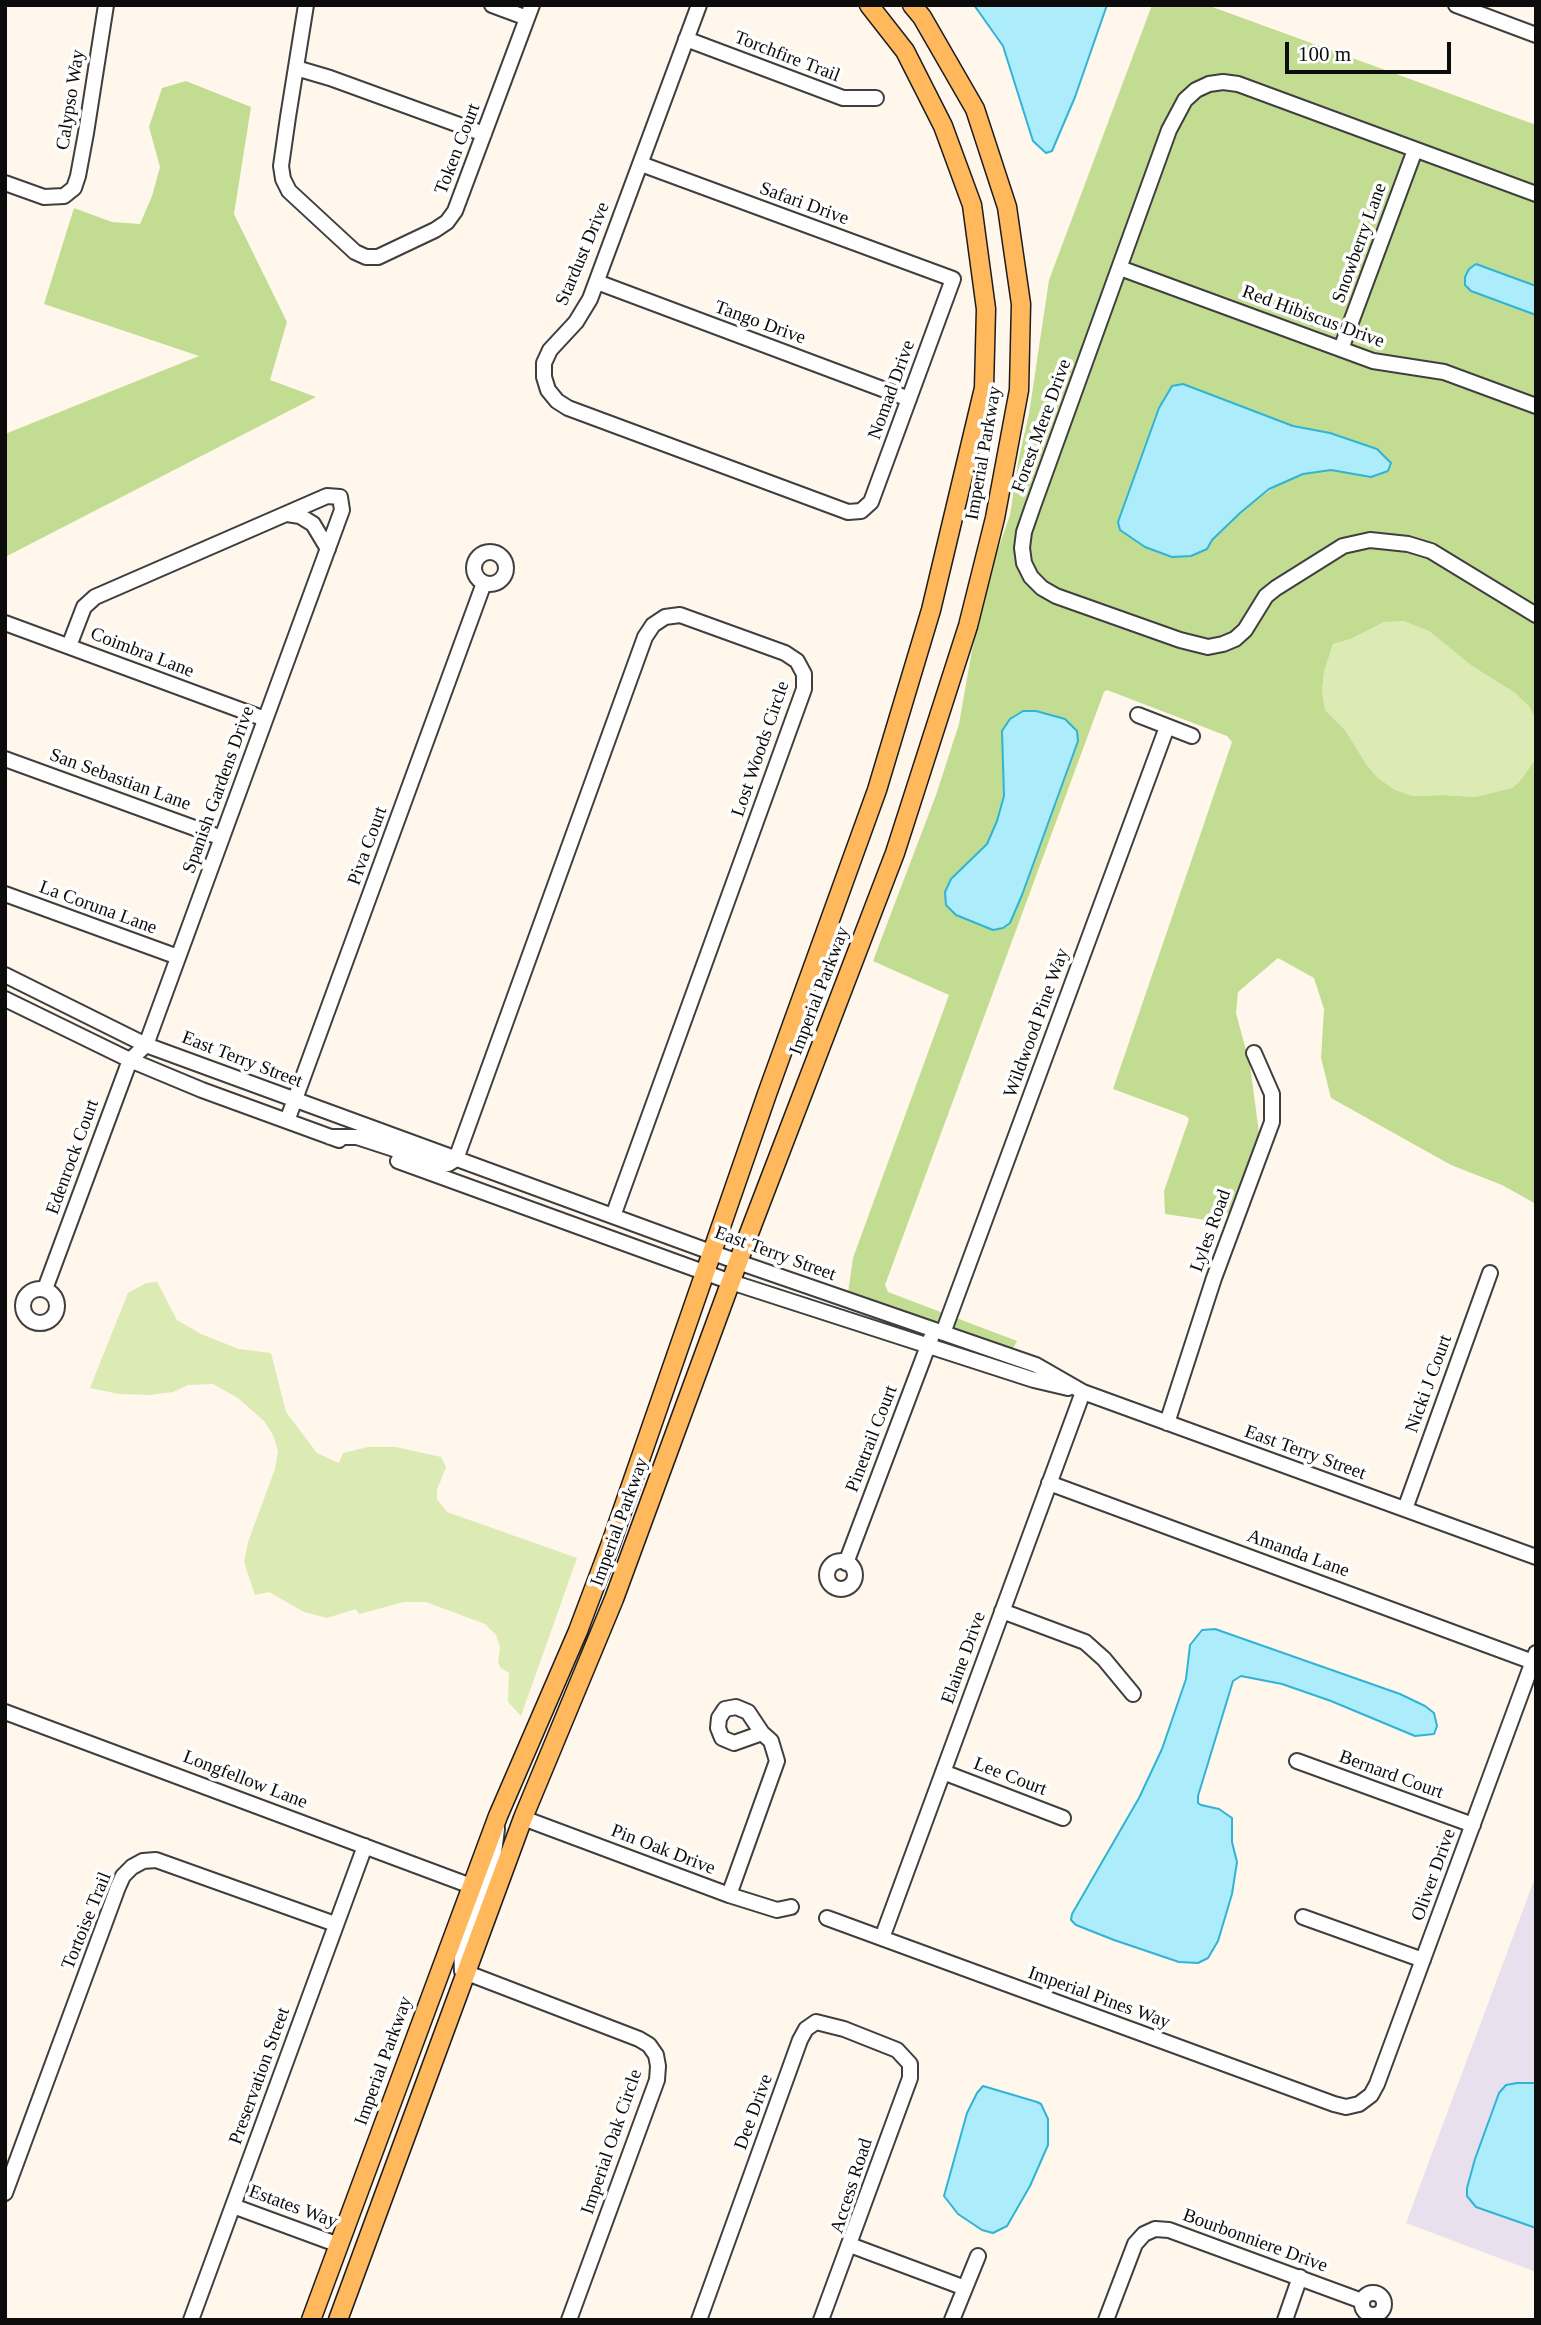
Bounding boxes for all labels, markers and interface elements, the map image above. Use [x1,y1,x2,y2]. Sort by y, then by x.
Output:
street label: Torchfire Trail [731,26,843,88]
scale bar [1289,28,1455,72]
text: 100 m [1298,42,1351,66]
street label: Calypso Way [52,48,90,152]
street label: Token Court [430,100,486,198]
street label: Safari Drive [756,177,852,231]
street label: Snowberry Lane [1328,180,1392,306]
street label: Stardust Drive [551,199,615,309]
street label: Red Hibiscus Drive [1239,281,1387,353]
street label: Tango Drive [711,296,809,350]
street label: Nomad Drive [864,337,920,443]
street label: Forest Mere Drive [1007,356,1077,496]
street label: Imperial Parkway [961,384,1007,522]
street label: Coimbra Lane [87,623,197,683]
street label: Lost Woods Circle [727,678,795,820]
street label: Spanish Gardens Drive [178,703,260,877]
street label: San Sebastian Lane [46,744,194,816]
street label: Piva Court [343,804,393,888]
street label: La Coruna Lane [36,876,160,940]
street label: Imperial Parkway [785,924,855,1058]
street label: Wildwood Pine Way [999,945,1075,1101]
street label: East Terry Street [178,1027,306,1093]
street label: Edenrock Court [42,1096,104,1218]
street label: Lyles Road [1186,1187,1236,1275]
street label: East Terry Street [711,1222,839,1286]
street label: Nicki J Court [1401,1332,1457,1436]
street label: Pinetrail Court [841,1382,903,1496]
street label: East Terry Street [1241,1421,1369,1485]
street label: Imperial Parkway [586,1454,654,1590]
street label: Amanda Lane [1244,1525,1352,1583]
street label: Elaine Drive [937,1609,991,1707]
street label: Longfellow Lane [180,1746,310,1814]
street label: Bernard Court [1336,1746,1446,1804]
street label: Lee Court [970,1753,1050,1801]
street label: Pin Oak Drive [608,1820,718,1880]
street label: Oliver Drive [1407,1826,1461,1924]
street label: Tortoise Trail [57,1869,117,1973]
street label: Imperial Pines Way [1025,1962,1173,2034]
street label: Imperial Parkway [350,1993,418,2129]
street label: Preservation Street [225,2004,295,2148]
street label: Imperial Oak Circle [576,2066,648,2218]
street label: Dee Drive [730,2071,778,2153]
street label: Access Road [826,2136,878,2236]
street label: Estates Way [245,2180,341,2234]
street label: Bourbonniere Drive [1179,2204,1331,2278]

